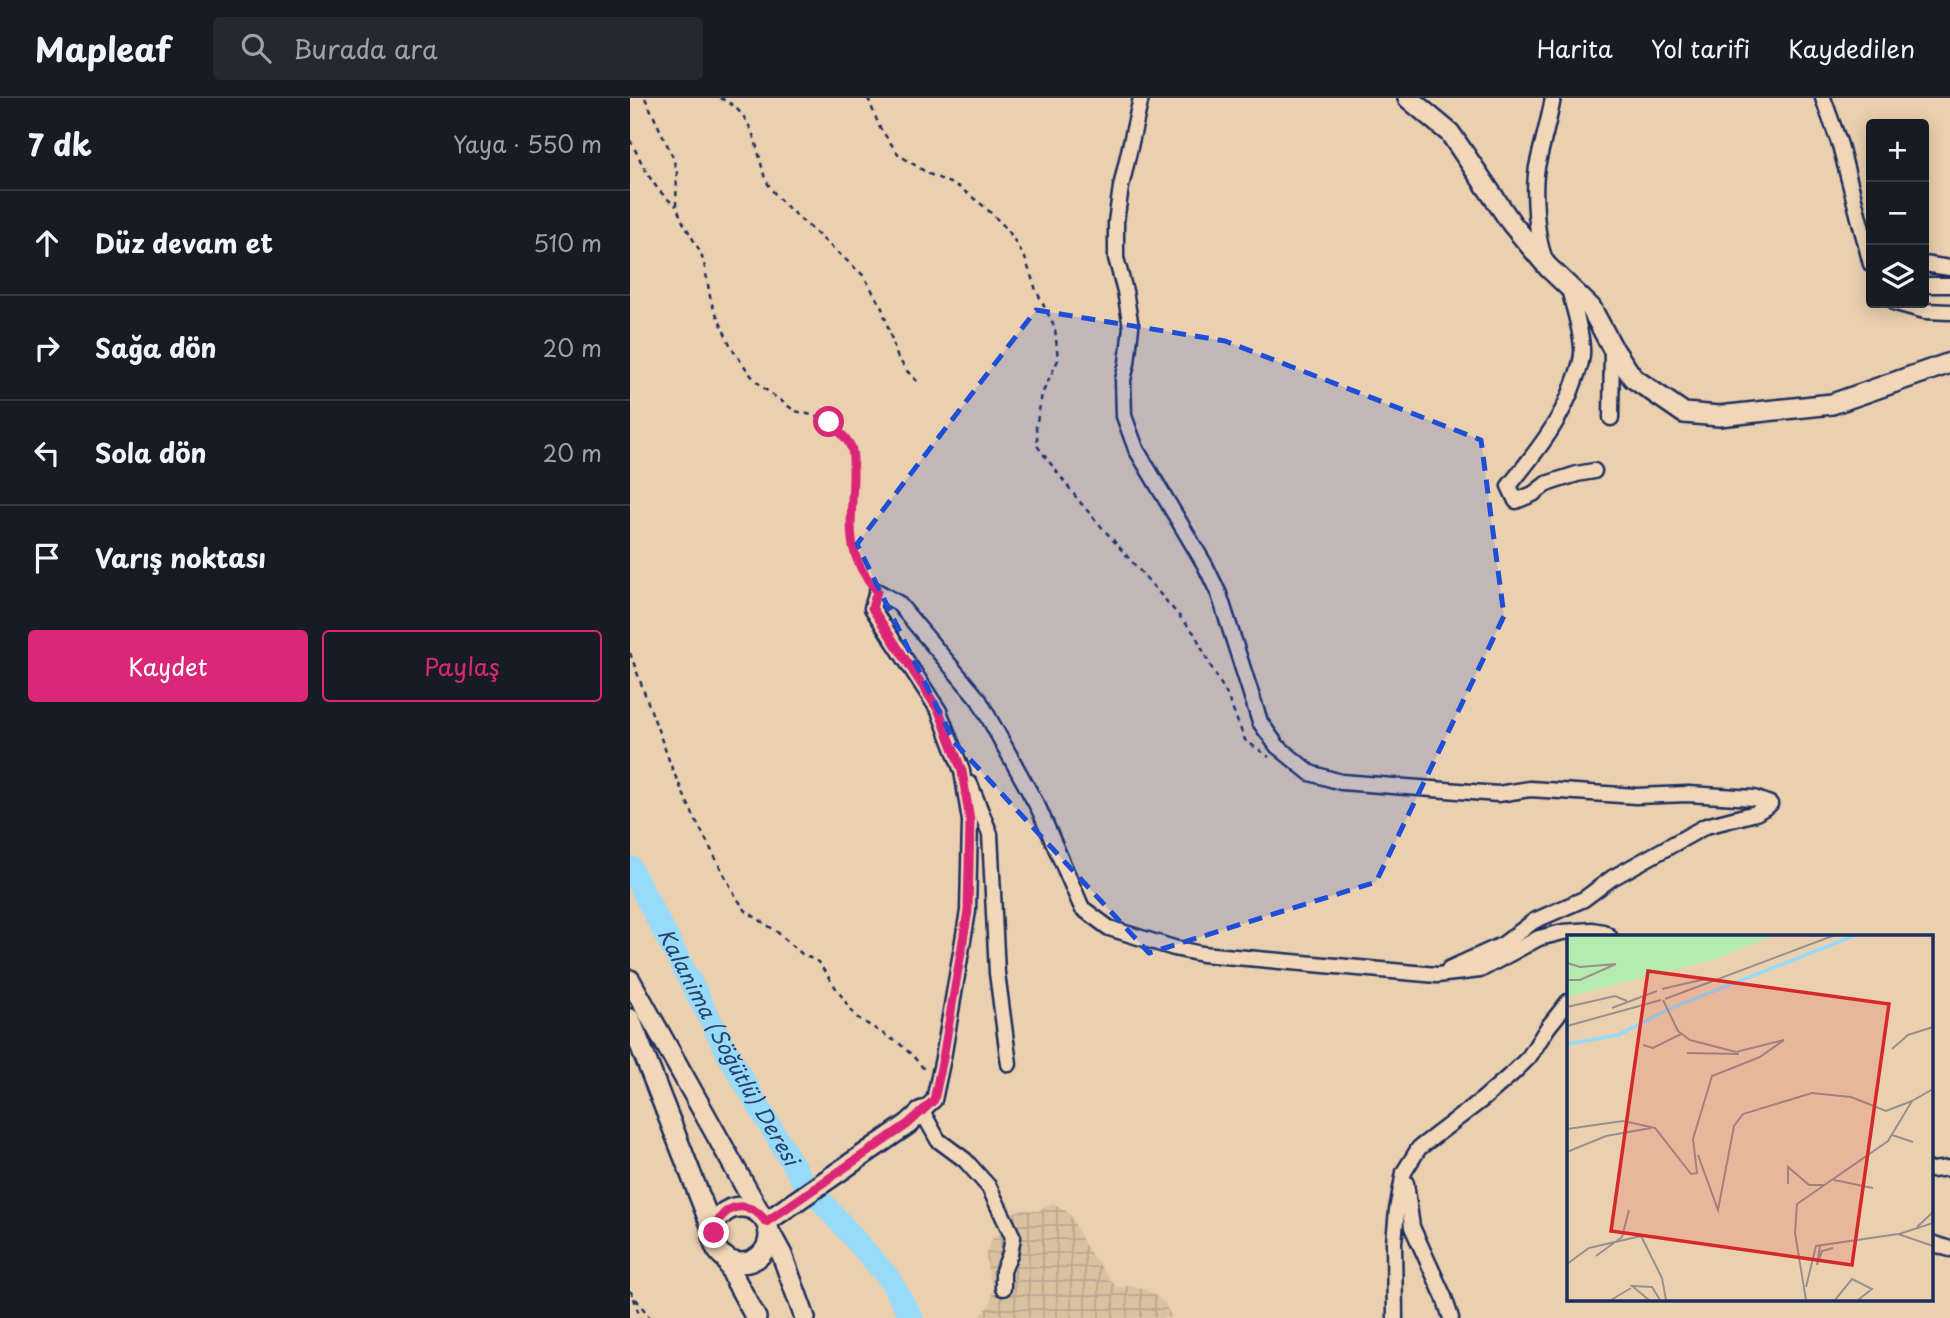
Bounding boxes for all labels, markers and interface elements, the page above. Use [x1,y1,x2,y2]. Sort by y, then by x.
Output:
search box [213,17,703,80]
text: Mapleaf [35,23,171,73]
icon: search [237,29,275,67]
text: Burada ara [293,29,438,68]
text: Harita [1537,30,1613,66]
text: Yol tarifi [1651,30,1750,66]
text: Kaydedilen [1788,30,1915,66]
map controls [1866,119,1929,308]
button: + [1866,119,1929,182]
text: 7 dk [28,121,92,166]
text: Yaya · 550 m [453,126,602,161]
button: − [1866,182,1929,245]
text: Düz devam et [95,223,273,262]
icon: ahead [28,224,66,262]
text: 510 m [533,225,602,260]
button: layers [1866,245,1929,308]
text: Sağa dön [95,328,217,367]
icon: right [28,329,66,367]
text: 20 m [543,330,602,365]
route start [813,406,844,437]
text: Sola dön [95,433,206,472]
icon: left [28,434,66,472]
text: 20 m [543,435,602,470]
text: Varış noktası [95,538,266,577]
icon: arrive [28,539,66,577]
button: Kaydet [28,630,308,702]
button: Paylaş [322,630,602,702]
water label: Kalanima (Söğütlü) Deresi [651,922,810,1174]
inset map [1567,935,1932,1300]
route end [698,1217,729,1248]

